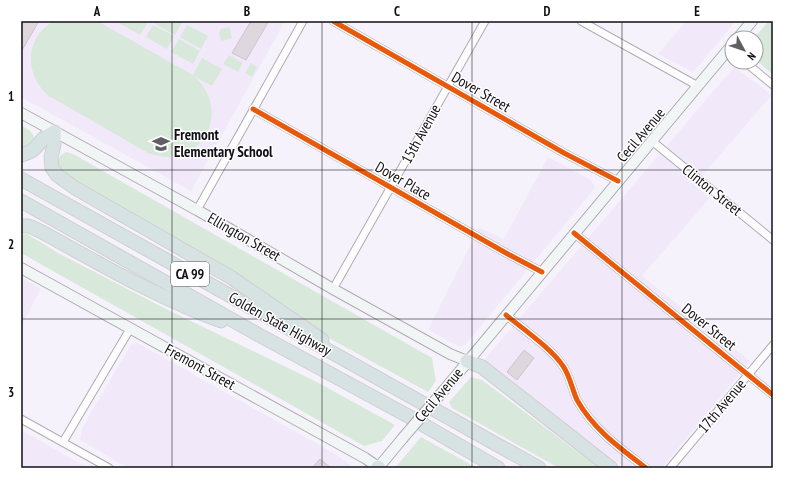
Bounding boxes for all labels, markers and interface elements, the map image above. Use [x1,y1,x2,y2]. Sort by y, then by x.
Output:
text: A [93,3,101,20]
text: B [244,3,250,20]
text: C [394,3,400,20]
text: D [544,3,551,20]
text: E [694,3,700,20]
north arrow [724,30,764,70]
text: N [744,50,759,63]
street label: Dover Street [449,67,514,116]
text: 1 [8,88,14,105]
street label: 15th Avenue [397,101,445,167]
street label: Cecil Avenue [612,104,669,166]
place label: Fremont Elementary School [174,125,273,161]
school or university icon: Fremont Elementary School [151,134,171,154]
street label: Dover Place [372,157,434,204]
street label: Clinton Street [679,160,746,219]
street label: Ellington Street [204,208,284,265]
text: 2 [8,236,14,253]
road number: CA 99 [171,262,209,286]
street label: Golden State Highway [226,287,335,360]
street label: Dover Street [678,299,740,354]
street label: Fremont Street [162,339,239,394]
street label: Cecil Avenue [410,364,467,426]
street label: 17th Avenue [694,375,750,437]
text: 3 [8,384,14,401]

